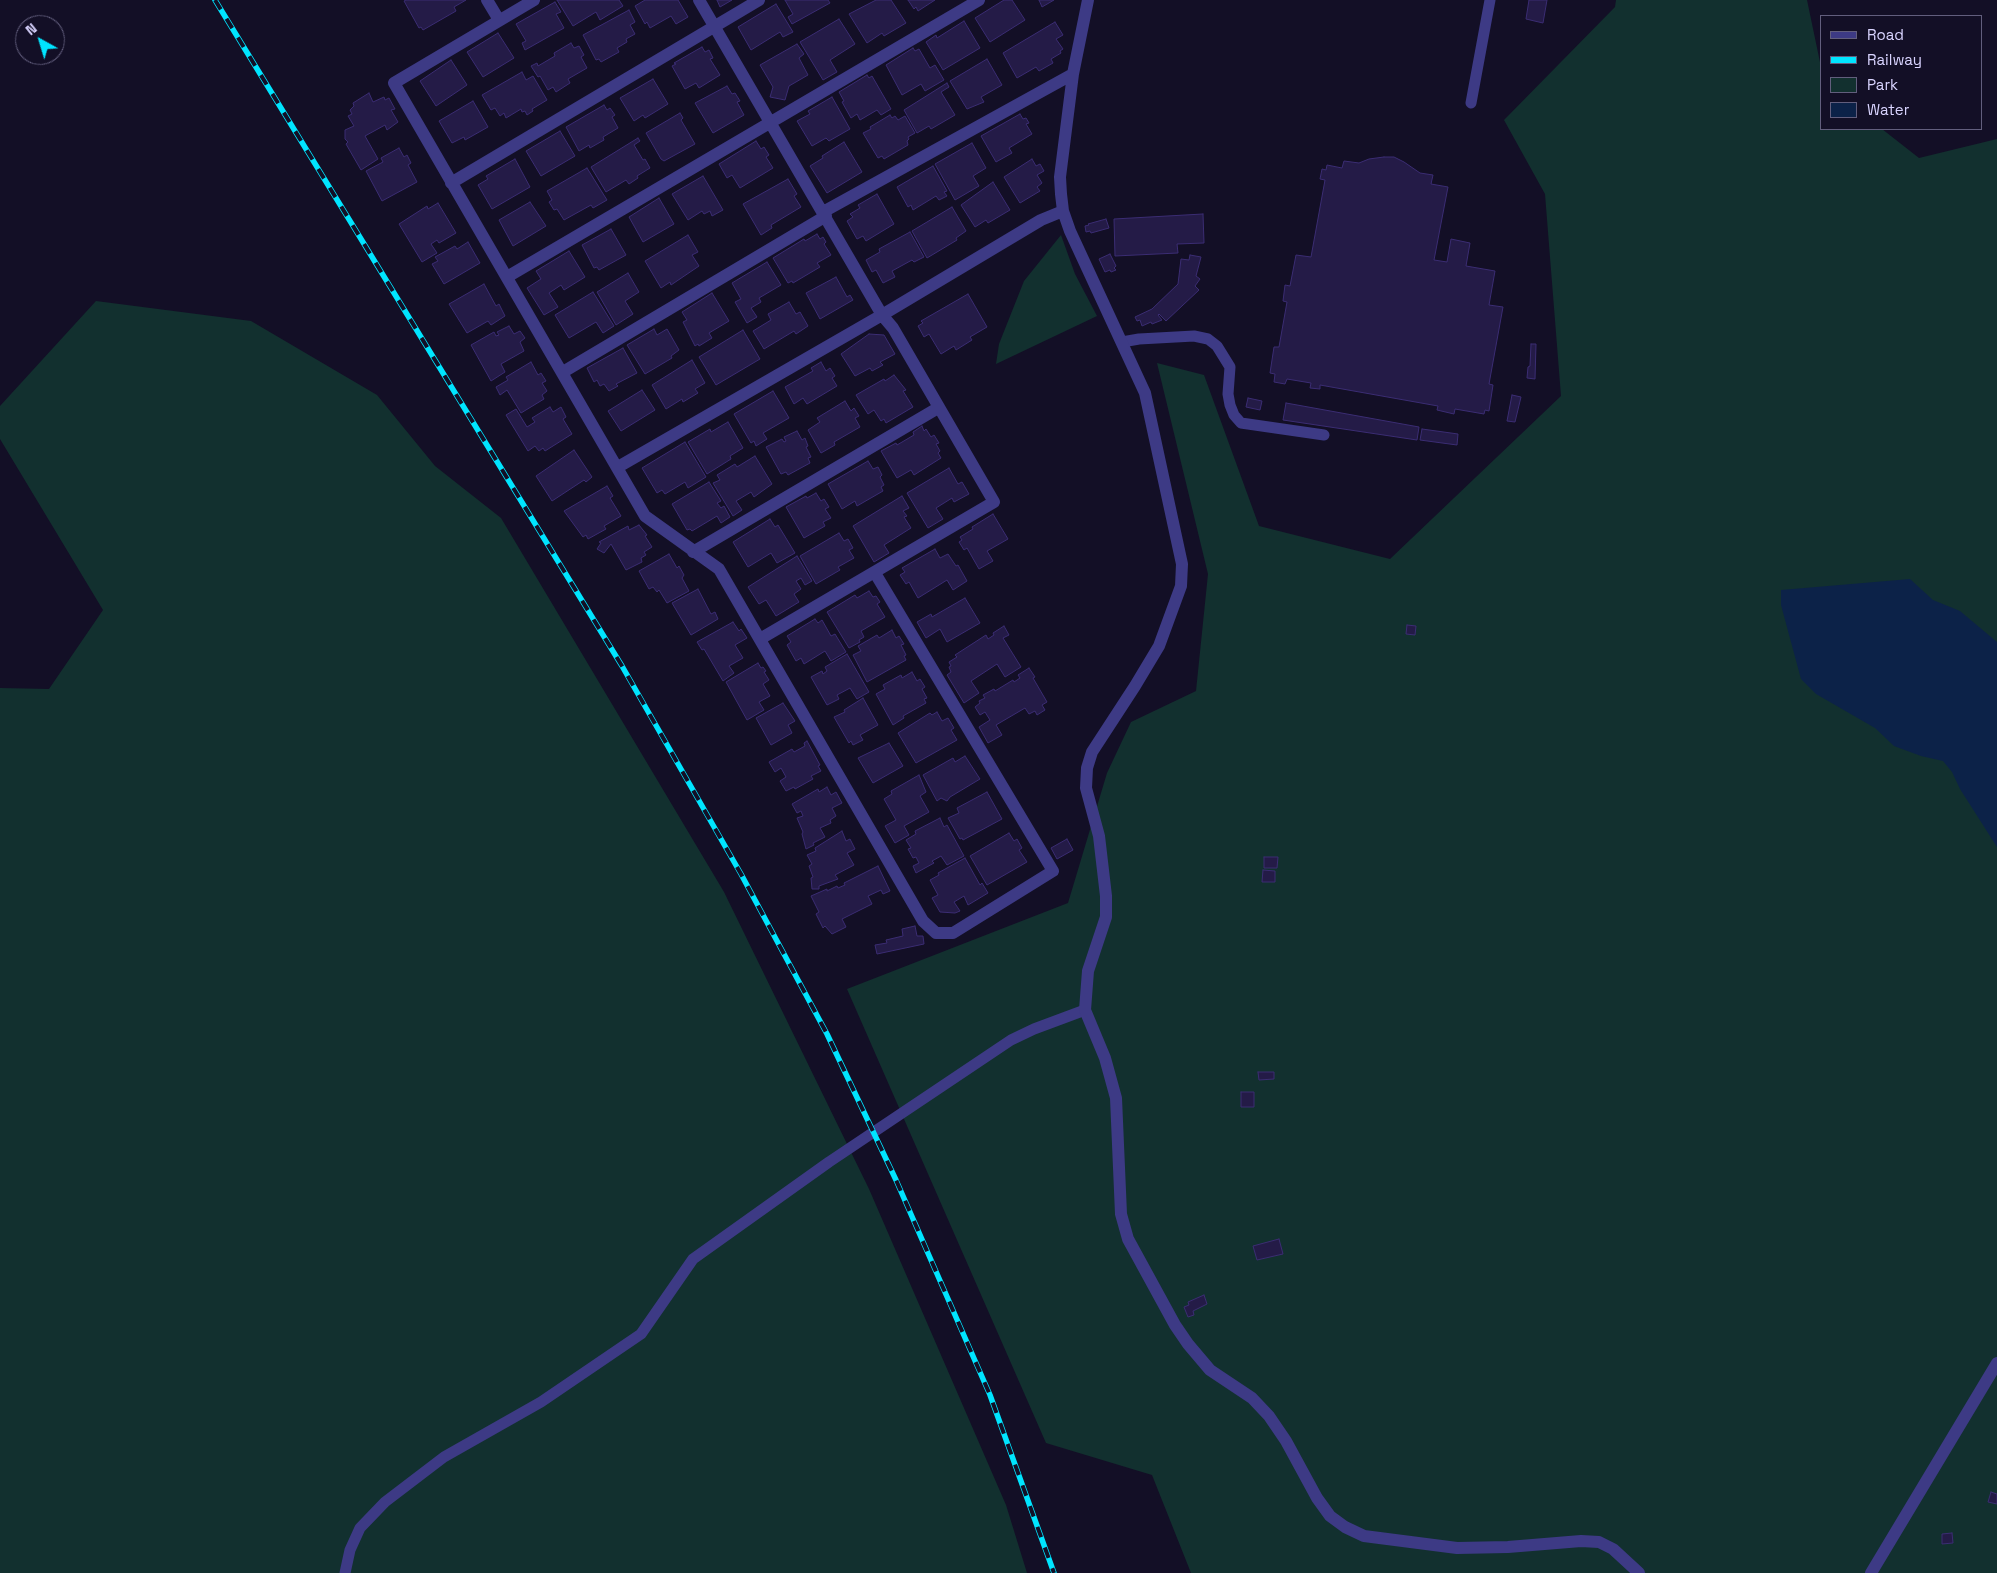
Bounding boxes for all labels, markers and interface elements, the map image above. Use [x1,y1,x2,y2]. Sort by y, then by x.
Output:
north arrow [15,15,65,65]
legend [1820,15,1982,130]
text: N [22,19,40,39]
text: Road [1867,25,1904,44]
text: Railway [1867,50,1922,69]
text: Park [1867,75,1898,94]
text: Water [1867,100,1909,119]

